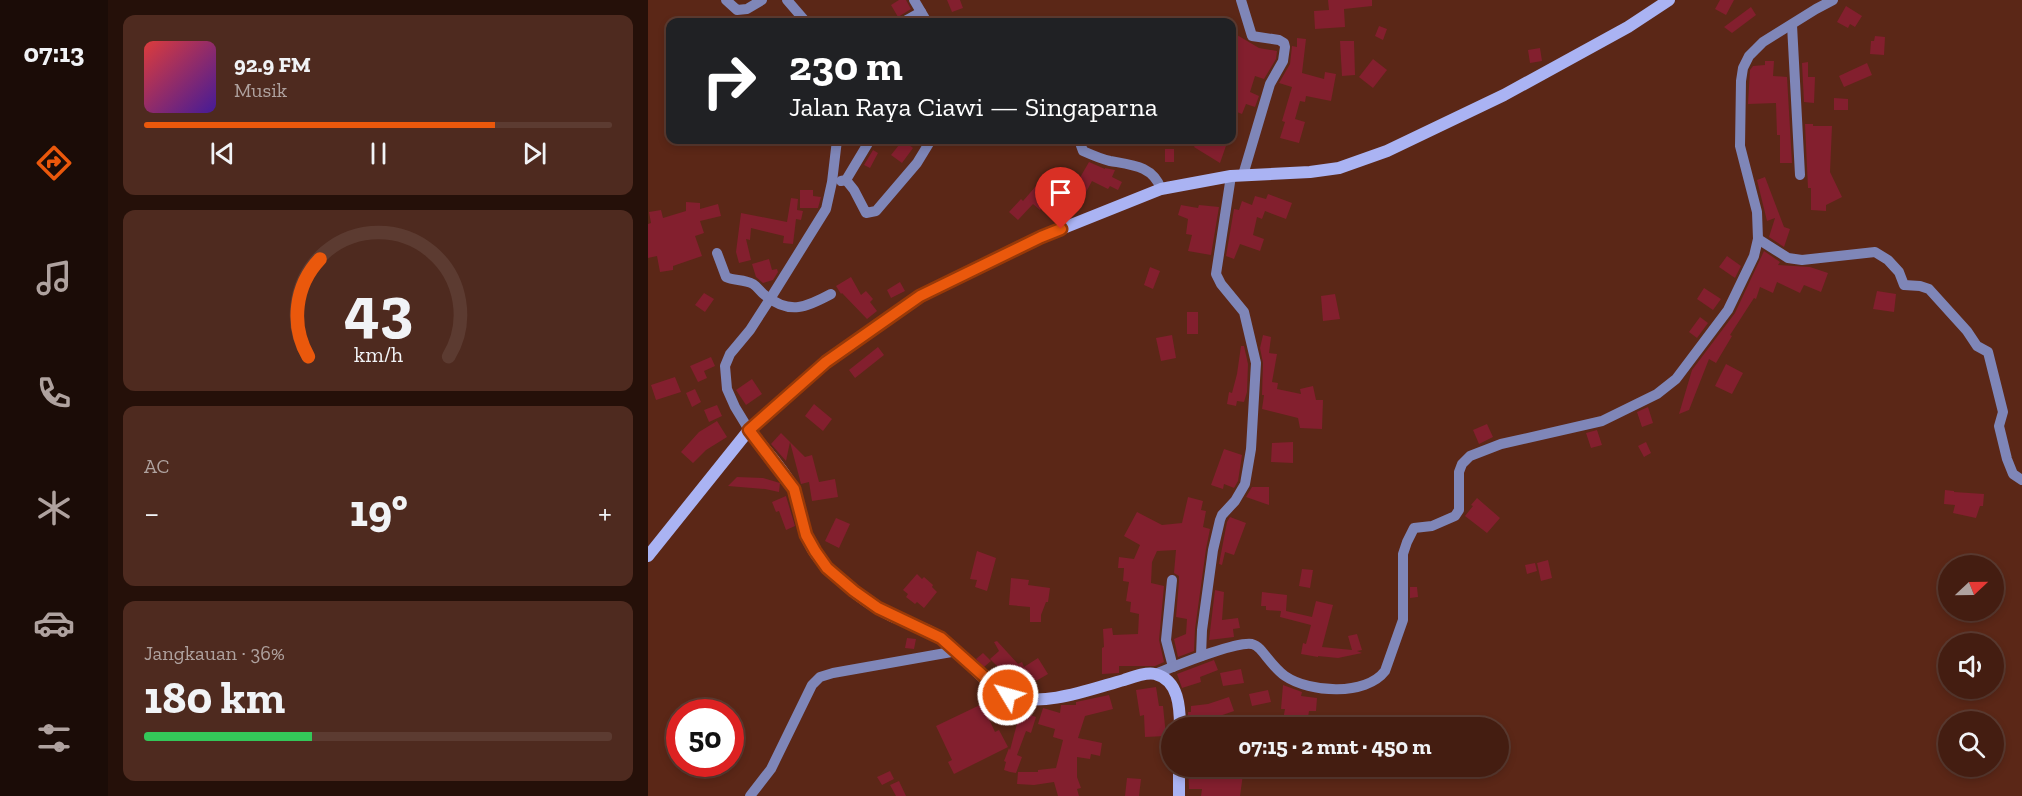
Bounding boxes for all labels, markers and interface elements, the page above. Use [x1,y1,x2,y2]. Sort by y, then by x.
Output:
text: 07:13 [24,37,84,69]
text: 230 m [789,40,903,91]
icon: right [690,42,768,120]
text: 92.9 FM [234,51,311,78]
text: Musik [234,78,287,102]
text: Jalan Raya Ciawi — Singaparna [789,91,1158,123]
icon: previous [206,137,239,170]
icon: pause [362,137,395,170]
icon: next [518,137,551,170]
icon: directions [33,142,75,184]
pin [1035,167,1086,229]
icon: arrive [1044,176,1077,209]
icon: music [33,257,75,299]
text: 43 [344,273,412,348]
text: km/h [354,343,402,368]
icon: phone [33,372,75,414]
text: AC [144,454,169,478]
text: 19° [350,484,408,538]
icon: climate [33,487,75,529]
text: − [144,493,159,532]
text: + [598,493,612,532]
north arrow [1938,555,2004,621]
map controls [1938,555,2004,777]
icon: car [33,602,75,644]
button: sound [1938,633,2004,699]
text: Jangkauan · 36% [144,641,285,665]
position arrow [976,663,1040,727]
text: 180 km [144,671,285,725]
speed limit sign: 50 [666,699,744,777]
button: search [1938,711,2004,777]
icon: filters [33,717,75,759]
text: 07:15 · 2 mnt · 450 m [1238,733,1432,760]

